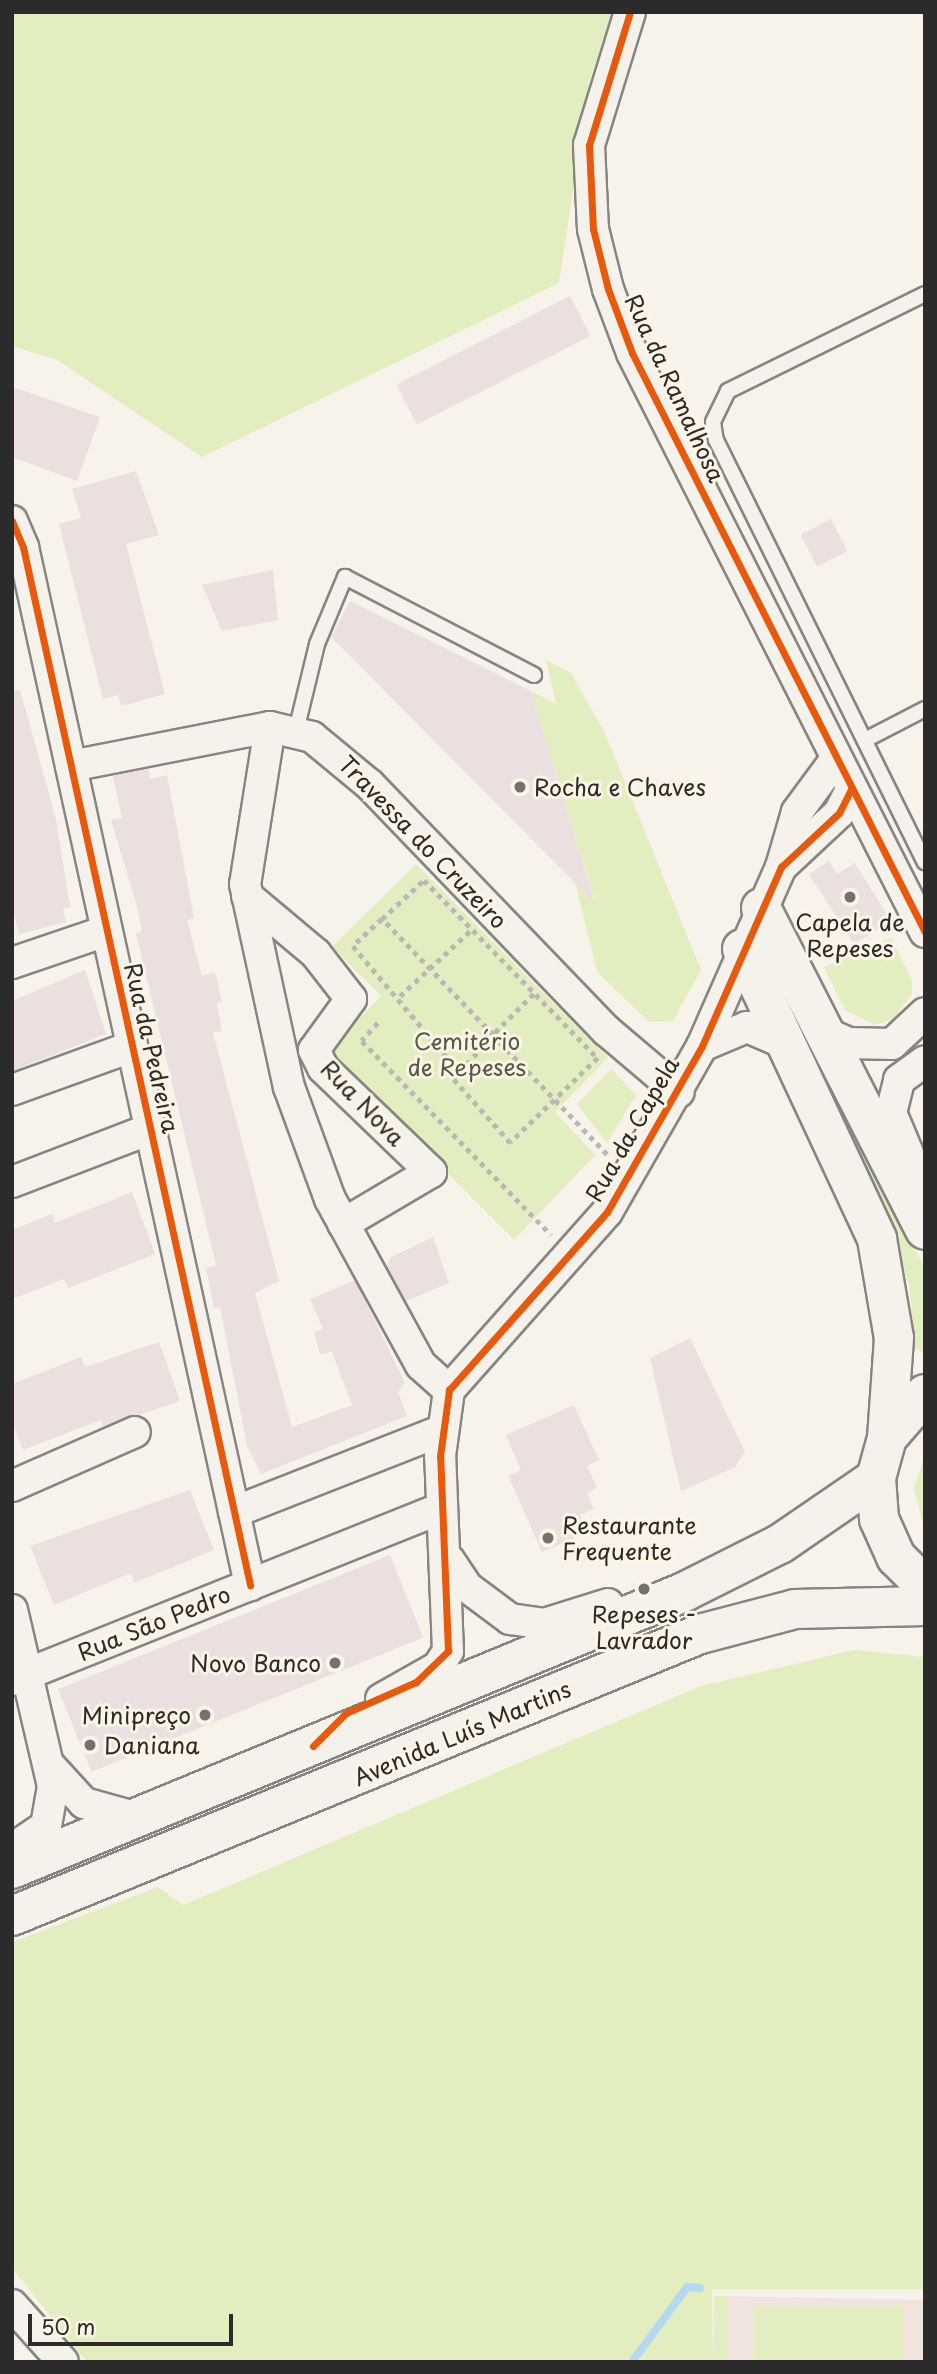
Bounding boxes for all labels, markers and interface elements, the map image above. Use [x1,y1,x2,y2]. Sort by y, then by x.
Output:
street label: Rua da Ramalhosa [619,288,731,488]
street label: Travessa do Cruzeiro [333,750,513,934]
place label: Rocha e Chaves [534,773,707,801]
marker: Rocha e Chaves [512,779,528,795]
marker: Capela de Repeses [842,889,858,905]
place label: Capela de Repeses [795,908,905,962]
street label: Rua da Pedreira [119,958,185,1138]
park label: Cemitério de Repeses [407,1027,527,1081]
street label: Rua da Capela [579,1052,685,1206]
street label: Rua Nova [315,1054,411,1152]
place label: Restaurante Frequente [562,1511,697,1565]
marker: Restaurante Frequente [540,1530,556,1546]
street label: Rua São Pedro [74,1580,234,1666]
marker: Repeses - Lavrador [636,1581,652,1597]
place label: Repeses - Lavrador [591,1600,697,1654]
place label: Novo Banco [190,1649,321,1677]
marker: Novo Banco [327,1655,343,1671]
street label: Avenida Luís Martins [350,1675,574,1791]
place label: Minipreço [82,1701,191,1729]
marker: Minipreço [197,1707,213,1723]
place label: Daniana [104,1731,199,1759]
marker: Daniana [82,1737,98,1753]
scale bar [32,2300,236,2344]
text: 50 m [41,2310,95,2342]

